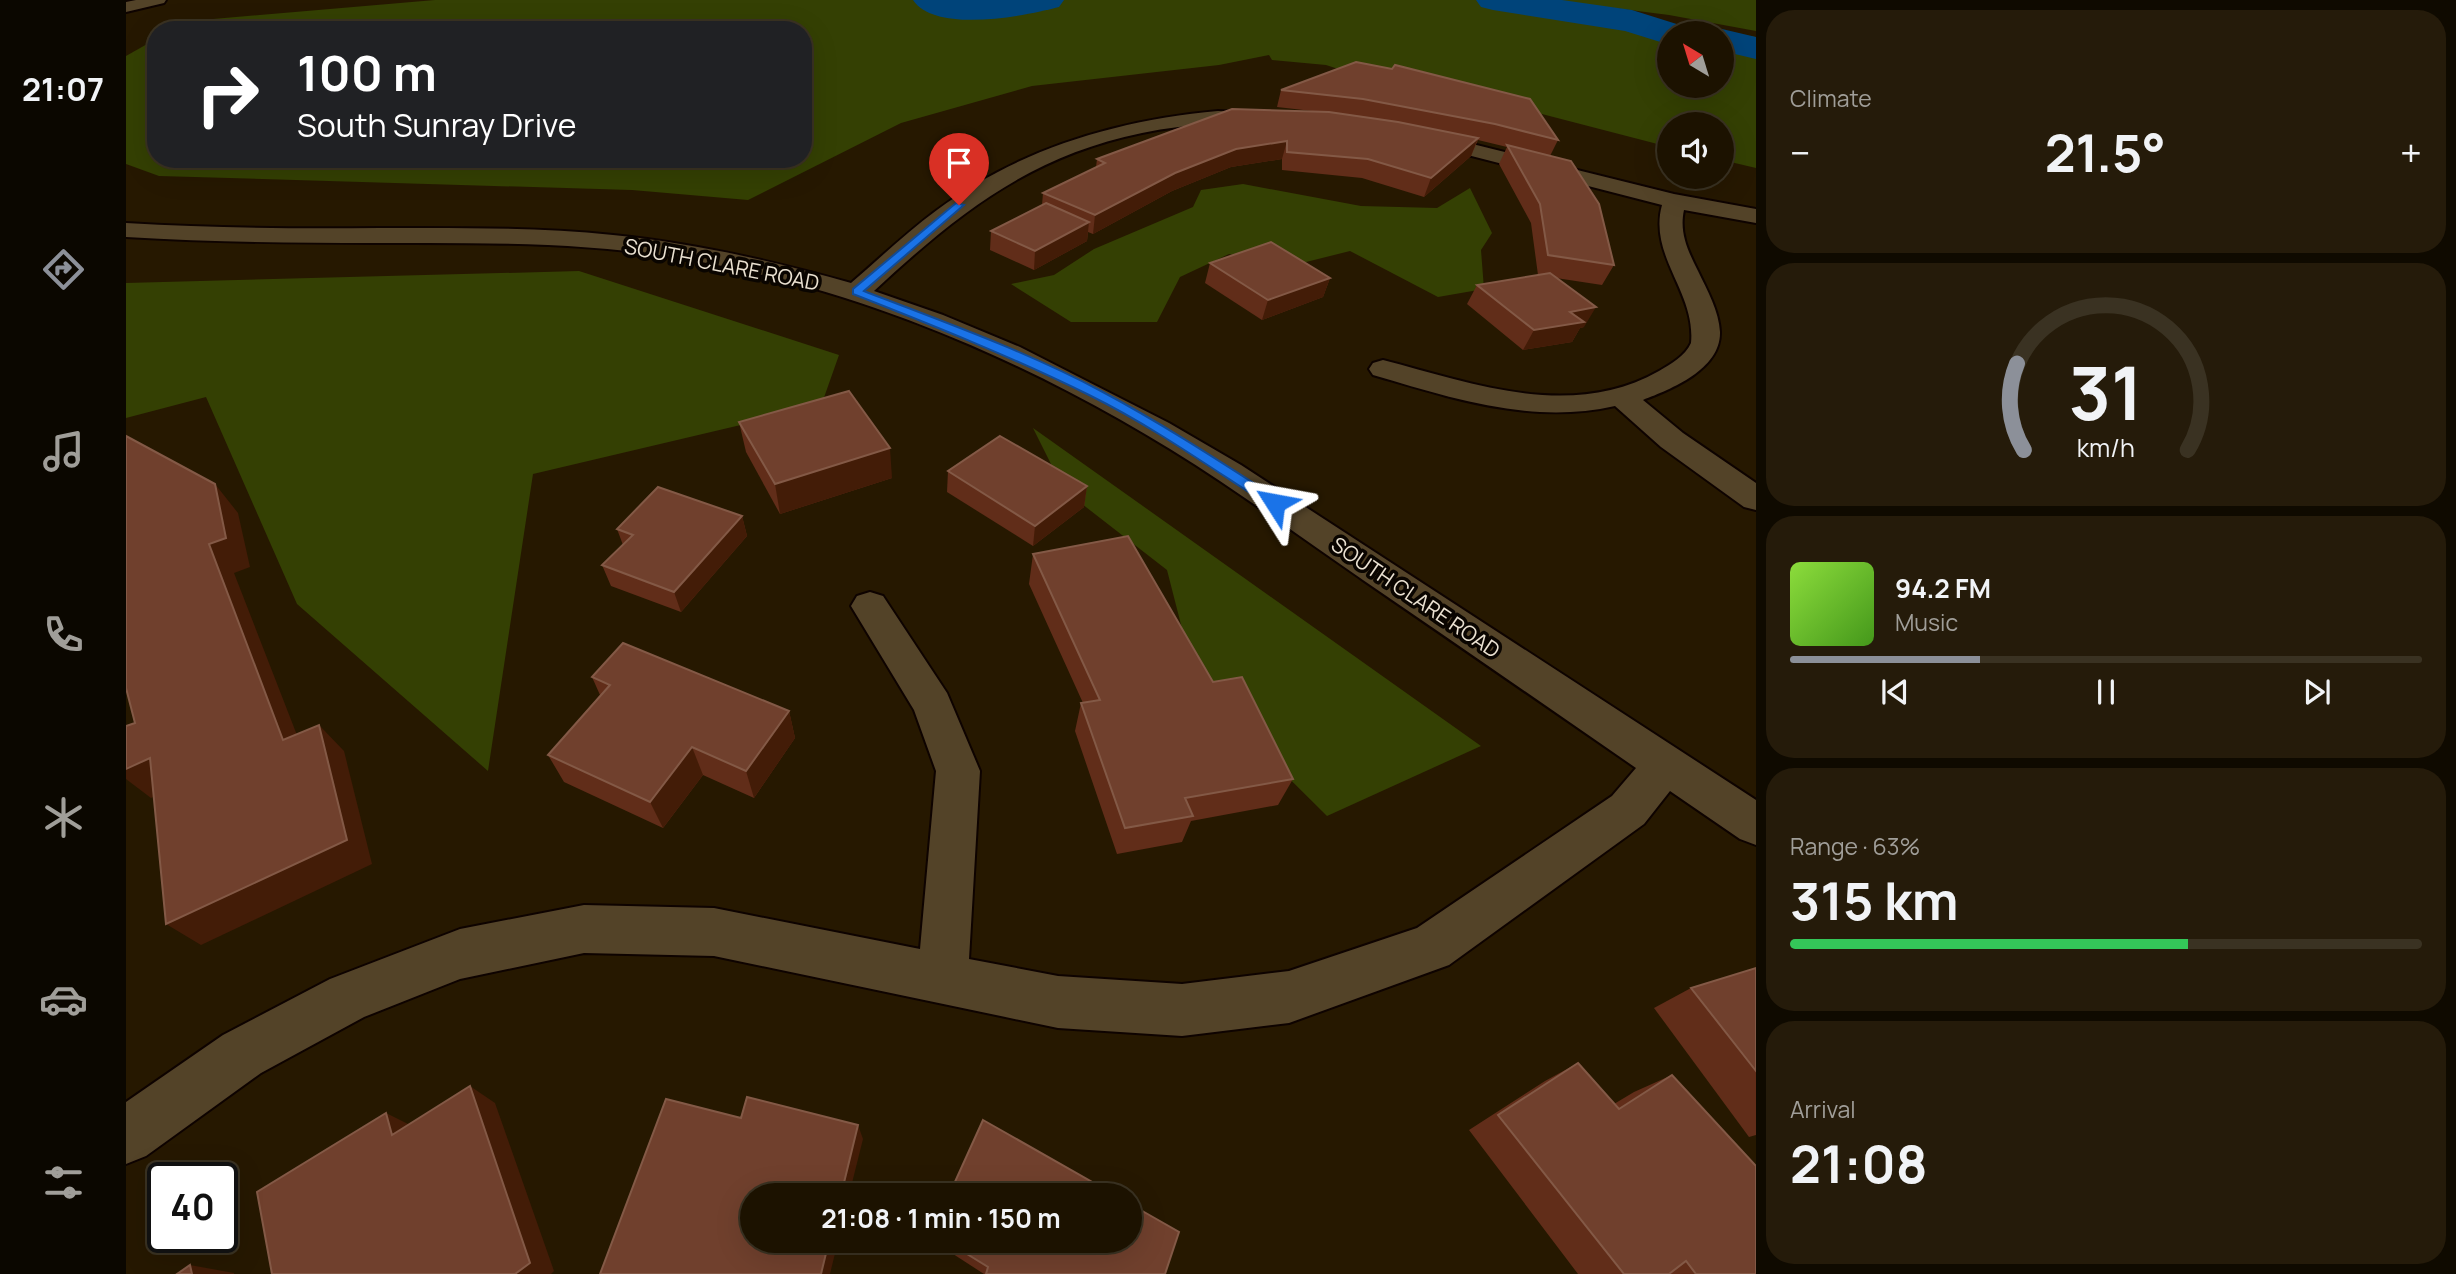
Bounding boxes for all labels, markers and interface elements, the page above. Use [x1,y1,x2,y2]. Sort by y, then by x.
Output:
north arrow [1657,21,1734,98]
map controls [1657,21,1734,189]
text: 100 m [297,39,437,106]
icon: right [182,49,273,140]
text: 21:07 [22,67,104,111]
text: Climate [1790,82,1872,114]
text: South Sunray Drive [297,103,576,147]
button: sound [1657,112,1734,189]
text: 21.5° [2045,117,2166,188]
text: − [1790,126,1811,178]
text: + [2400,126,2422,178]
pin [929,133,989,205]
icon: arrive [940,144,978,182]
street label: SOUTH CLARE ROAD [622,231,822,297]
icon: directions [39,245,88,294]
text: 31 [2069,343,2143,443]
icon: music [39,427,88,476]
text: km/h [2077,430,2135,465]
position arrow [1238,466,1312,540]
street label: SOUTH CLARE ROAD [1326,530,1506,664]
text: 94.2 FM [1895,570,1991,606]
text: Music [1895,606,1958,638]
icon: phone [39,610,88,659]
icon: previous [1876,673,1914,711]
icon: pause [2087,673,2125,711]
icon: next [2298,673,2336,711]
icon: climate [39,793,88,842]
text: Range · 63% [1790,830,1920,862]
text: 315 km [1790,865,1959,936]
icon: car [39,975,88,1024]
text: Arrival [1790,1093,1856,1125]
text: 21:08 [1790,1128,1928,1199]
icon: filters [39,1158,88,1207]
speed limit sign: 40 [147,1162,238,1253]
text: 21:08 · 1 min · 150 m [821,1200,1061,1236]

